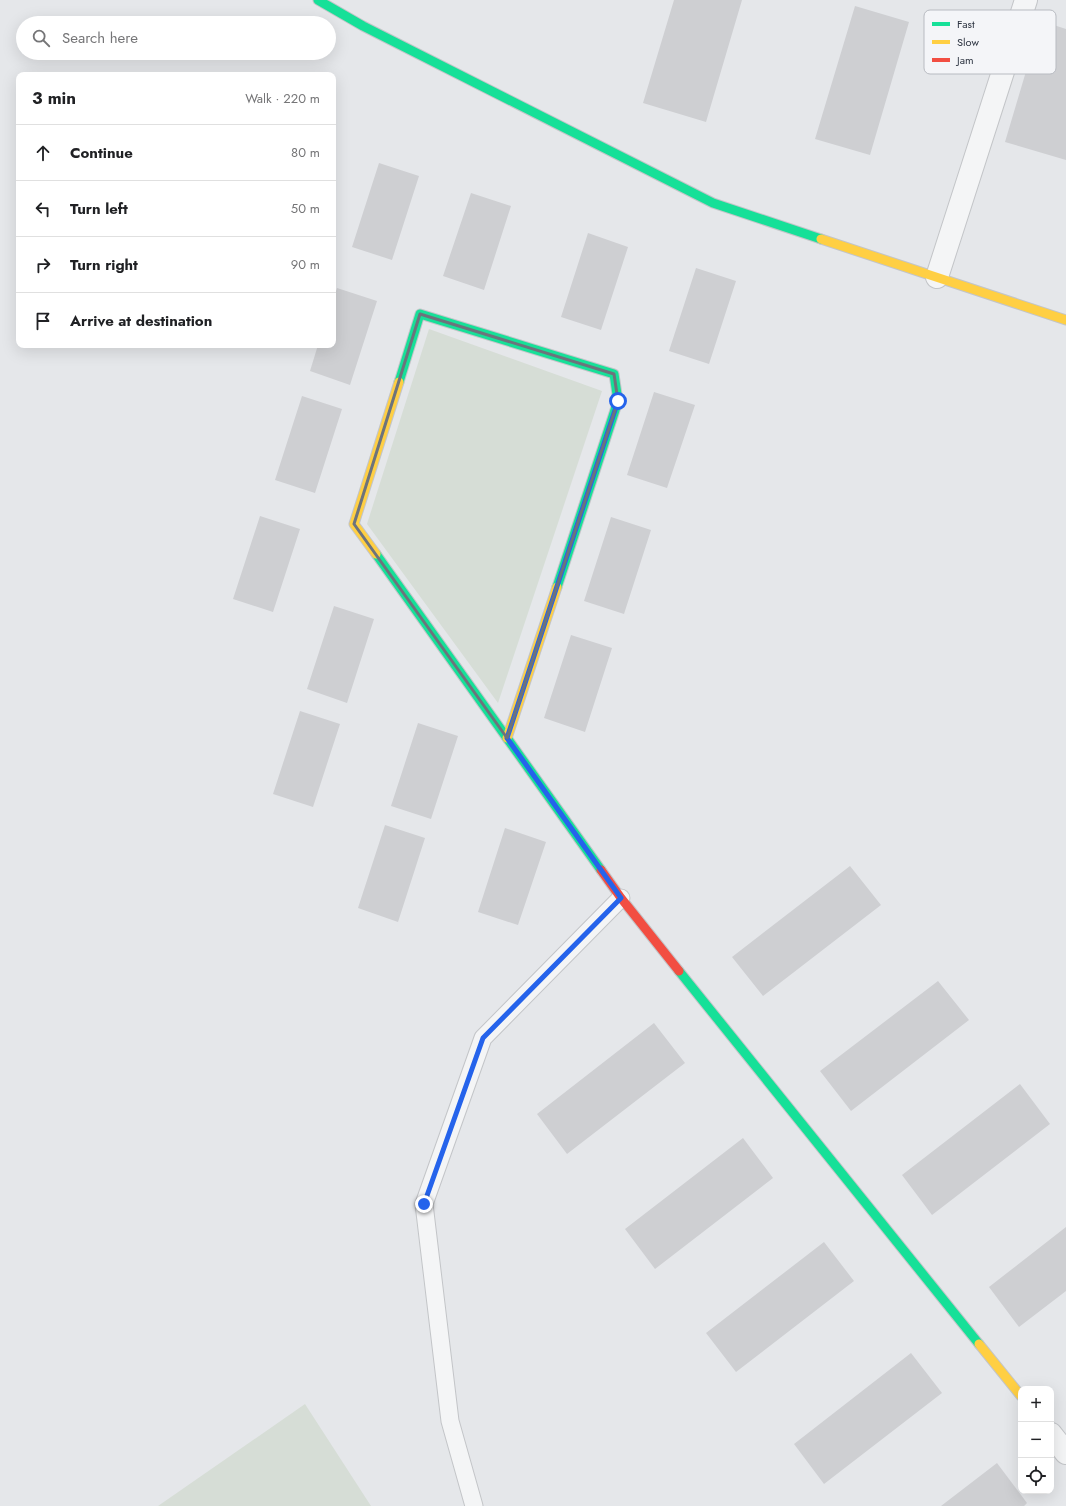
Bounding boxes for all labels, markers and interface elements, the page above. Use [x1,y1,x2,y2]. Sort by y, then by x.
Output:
legend [924,10,1056,74]
search box [16,16,336,60]
text: Fast [957,16,975,32]
icon: search [30,27,52,49]
text: Search here [62,27,138,49]
text: Slow [957,34,979,50]
text: Jam [955,52,974,68]
text: 3 min [32,86,76,110]
text: Walk · 220 m [245,89,320,108]
icon: ahead [32,142,54,164]
text: Continue [70,142,133,164]
text: 80 m [291,143,320,162]
icon: left [32,198,54,220]
text: Turn left [70,198,128,220]
text: 50 m [291,199,320,218]
icon: right [32,254,54,276]
text: Turn right [70,254,138,276]
text: 90 m [291,255,320,274]
icon: arrive [32,310,54,332]
text: Arrive at destination [70,310,212,332]
route start [609,392,627,410]
route end [415,1195,433,1213]
map controls [1018,1386,1054,1494]
button: + [1018,1386,1054,1422]
button: − [1018,1422,1054,1458]
button: locate [1018,1458,1054,1494]

